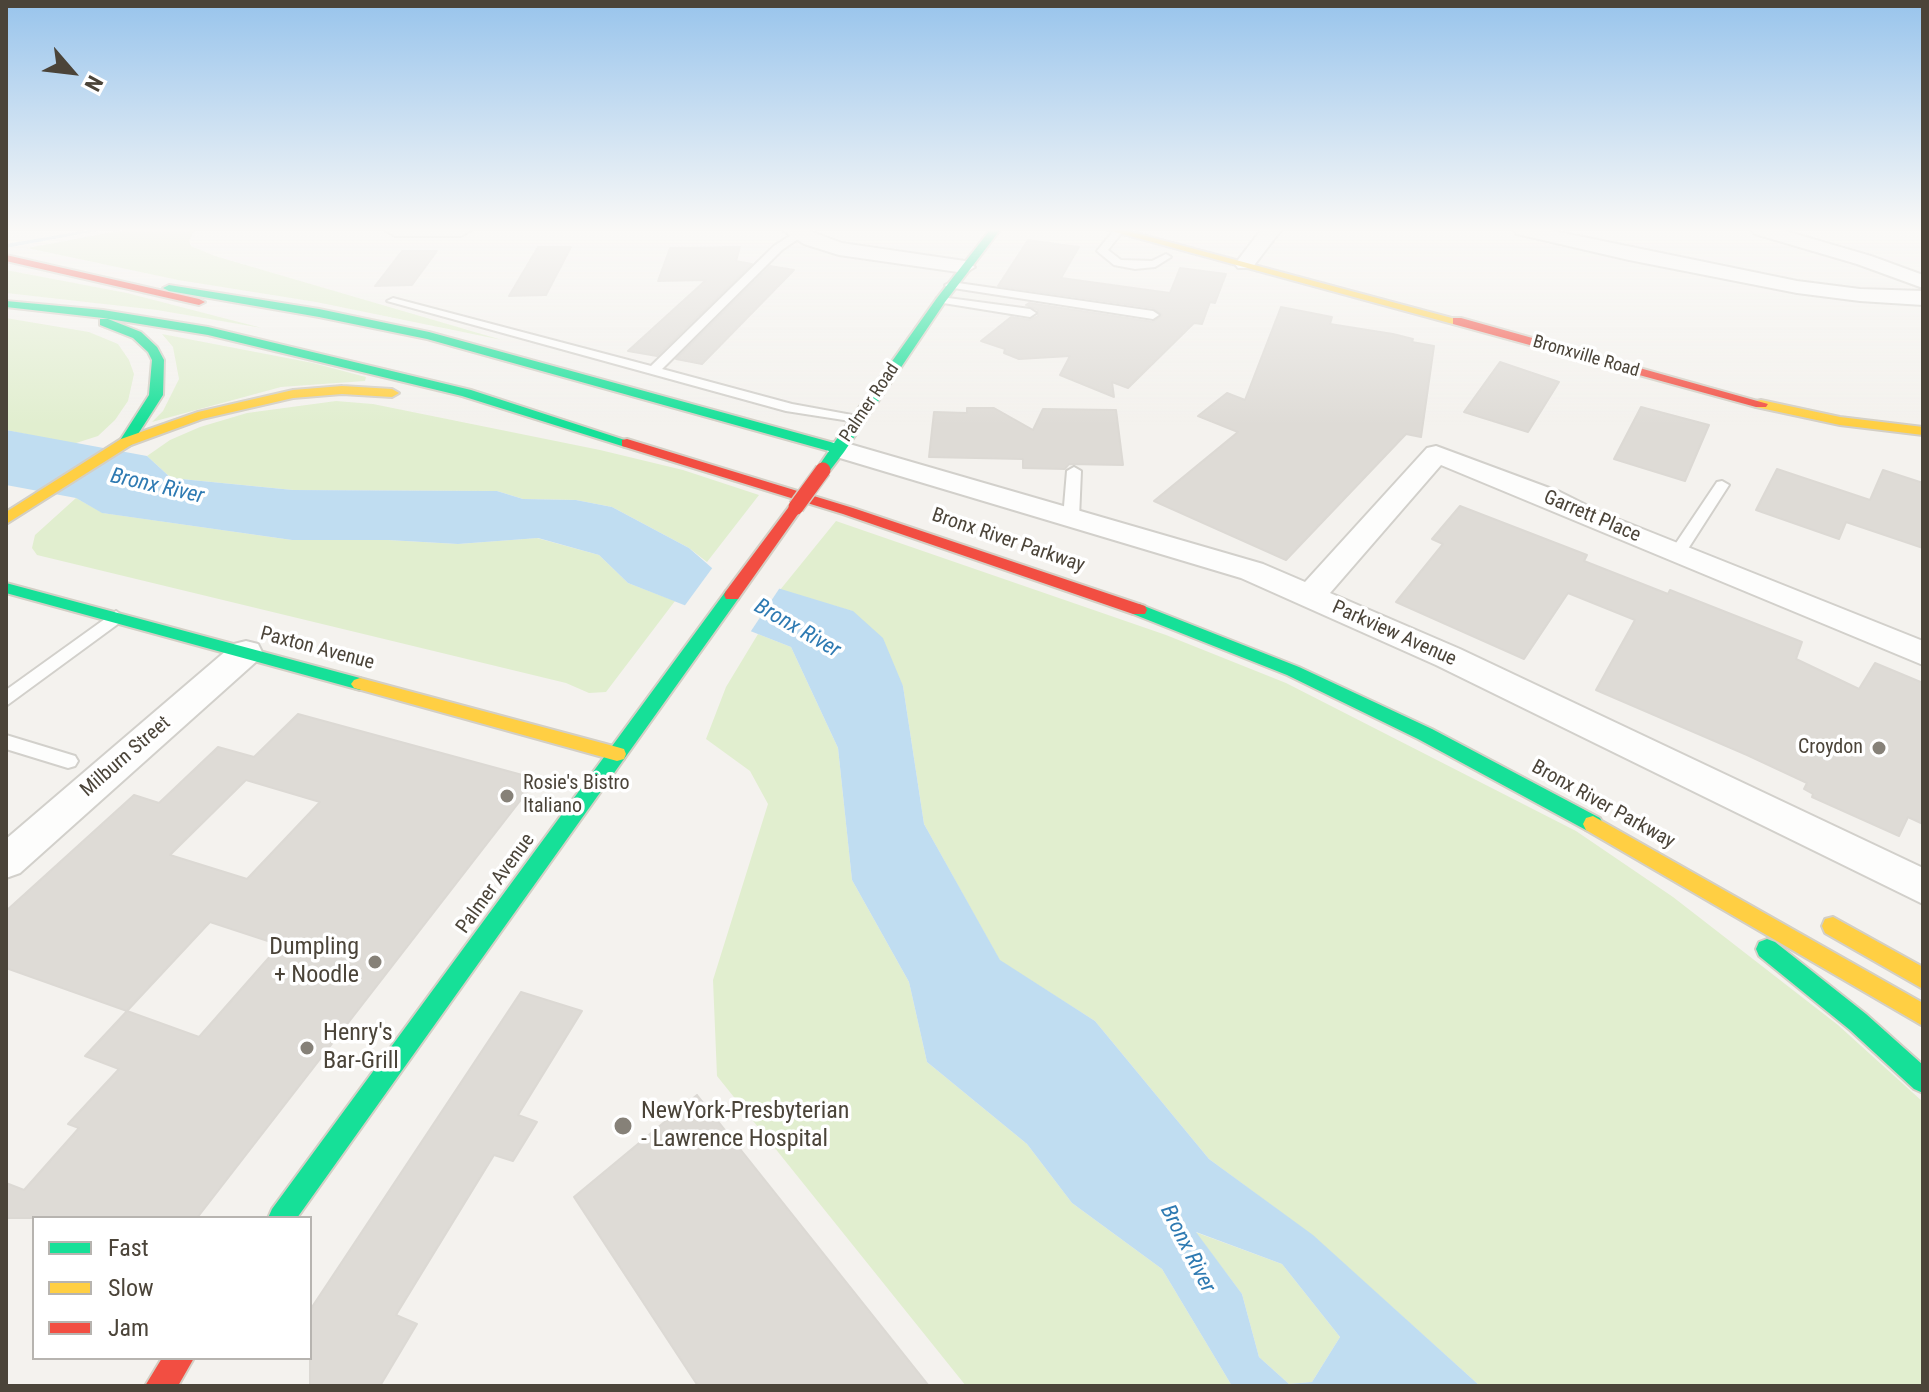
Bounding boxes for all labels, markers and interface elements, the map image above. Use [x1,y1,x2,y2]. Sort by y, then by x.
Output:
north arrow [32,32,112,112]
text: N [79,72,108,95]
street label: Bronxville Road [1530,332,1642,382]
street label: Palmer Road [836,359,904,447]
water label: Bronx River [108,463,206,511]
street label: Garrett Place [1540,486,1644,548]
street label: Bronx River Parkway [928,504,1088,578]
water label: Bronx River [749,594,845,664]
street label: Parkview Avenue [1328,596,1460,672]
street label: Paxton Avenue [257,622,377,676]
street label: Milburn Street [76,712,176,802]
place label: Croydon [1798,736,1863,760]
marker: Croydon [1870,739,1888,757]
street label: Bronx River Parkway [1527,756,1679,854]
place label: Rosie's Bistro Italiano [523,772,630,819]
marker: Rosie's Bistro Italiano [498,787,516,805]
street label: Palmer Avenue [452,829,540,939]
place label: Dumpling + Noodle [269,934,359,990]
marker: Dumpling + Noodle [366,953,384,971]
place label: Henry's Bar-Grill [323,1020,399,1076]
marker: Henry's Bar-Grill [298,1039,316,1057]
place label: NewYork-Presbyterian - Lawrence Hospital [641,1098,849,1154]
marker: NewYork-Presbyterian - Lawrence Hospital [612,1115,634,1137]
water label: Bronx River [1154,1201,1220,1297]
legend [32,1216,312,1360]
text: Fast [108,1234,149,1262]
text: Slow [108,1274,154,1302]
text: Jam [108,1314,149,1342]

